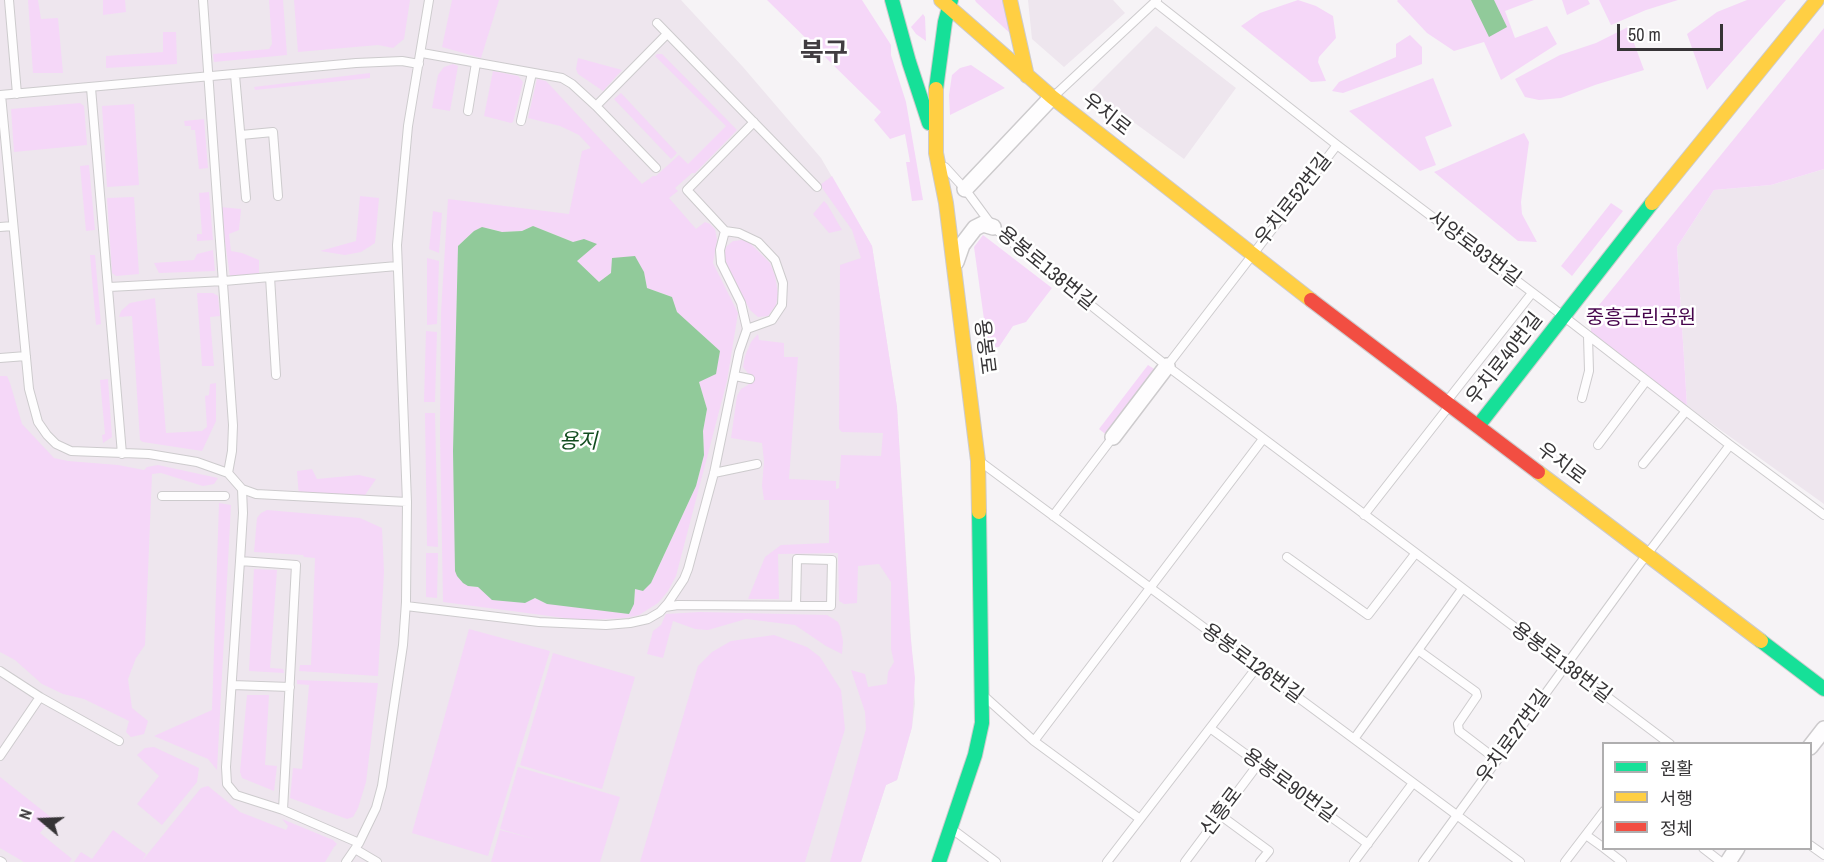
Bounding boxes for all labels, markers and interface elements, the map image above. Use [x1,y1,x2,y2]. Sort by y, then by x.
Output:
scale bar [1620,12,1726,50]
text: 50 m [1628,22,1661,47]
district label: 북구 [800,38,848,70]
street label: 우치로 [1077,89,1135,141]
street label: 우치로52번길 [1251,149,1337,251]
street label: 서양로93번길 [1423,206,1525,292]
street label: 용봉로138번길 [992,222,1100,316]
park label: 중흥근린공원 [1586,307,1696,331]
street label: 우치로40번길 [1462,308,1548,410]
street label: 용봉로 [969,318,999,376]
water label: 용지 [559,429,597,455]
street label: 우치로 [1532,438,1590,490]
street label: 용봉로138번길 [1506,618,1616,708]
street label: 용봉로126번길 [1197,619,1307,709]
street label: 우치로27번길 [1472,685,1556,789]
legend [1602,742,1812,850]
street label: 용봉로90번길 [1237,744,1341,828]
text: 원활 [1660,756,1693,781]
street label: 신흥로 [1196,783,1248,841]
text: 서행 [1660,786,1693,811]
north arrow [12,790,72,850]
text: N [13,806,37,822]
text: 정체 [1660,816,1693,841]

